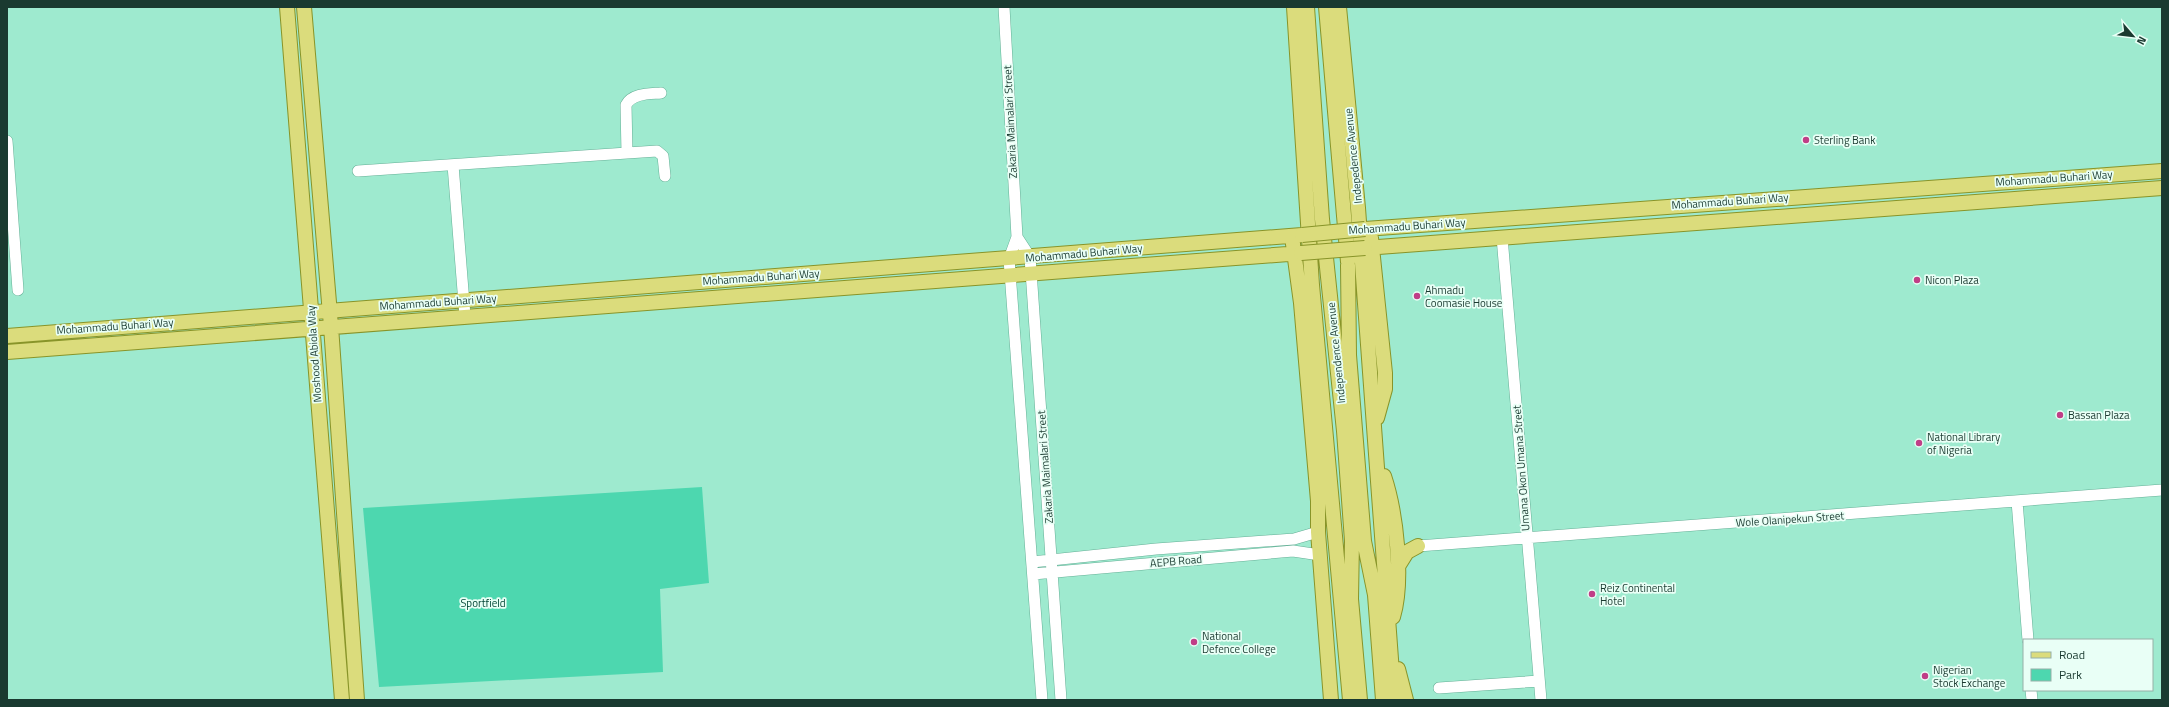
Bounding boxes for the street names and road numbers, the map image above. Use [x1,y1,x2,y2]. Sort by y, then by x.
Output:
street label: Zakaria Maimalari Street [999,65,1021,179]
street label: Indepedence Avenue [1340,107,1366,204]
street label: Mohammadu Buhari Way [1995,166,2114,190]
street label: Mohammadu Buhari Way [1671,189,1790,213]
street label: Mohammadu Buhari Way [1348,214,1467,238]
street label: Mohammadu Buhari Way [1025,240,1144,266]
street label: Mohammadu Buhari Way [702,265,821,289]
street label: Mohammadu Buhari Way [379,290,498,314]
street label: Independence Avenue [1323,301,1349,404]
street label: Moshood Abiola Way [303,304,325,403]
street label: Mohammadu Buhari Way [56,314,175,338]
street label: Umana Okon Umana Street [1509,404,1533,531]
street label: Zakaria Maimalari Street [1033,410,1057,524]
street label: Wole Olanipekun Street [1735,507,1845,531]
street label: AEPB Road [1149,551,1203,571]

